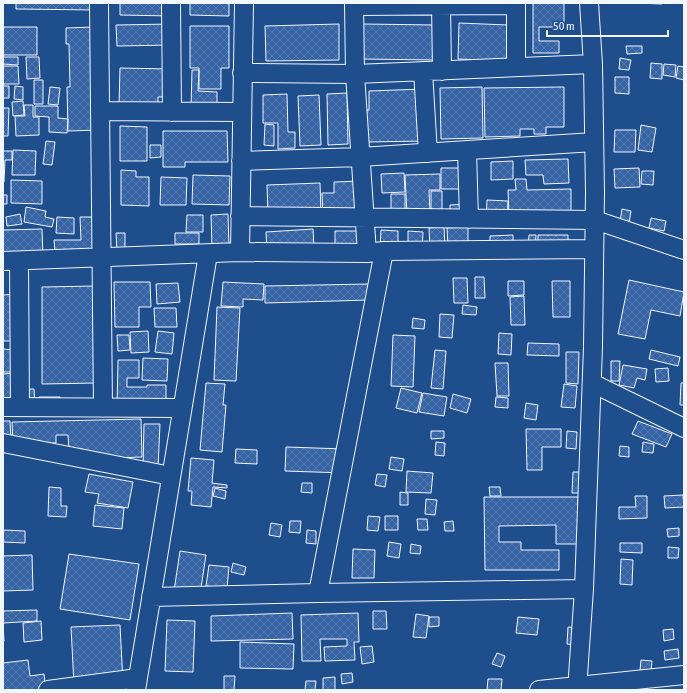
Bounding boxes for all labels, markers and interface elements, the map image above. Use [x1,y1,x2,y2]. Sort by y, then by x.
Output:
scale bar [547,12,668,38]
text: 50 m [553,19,575,33]

